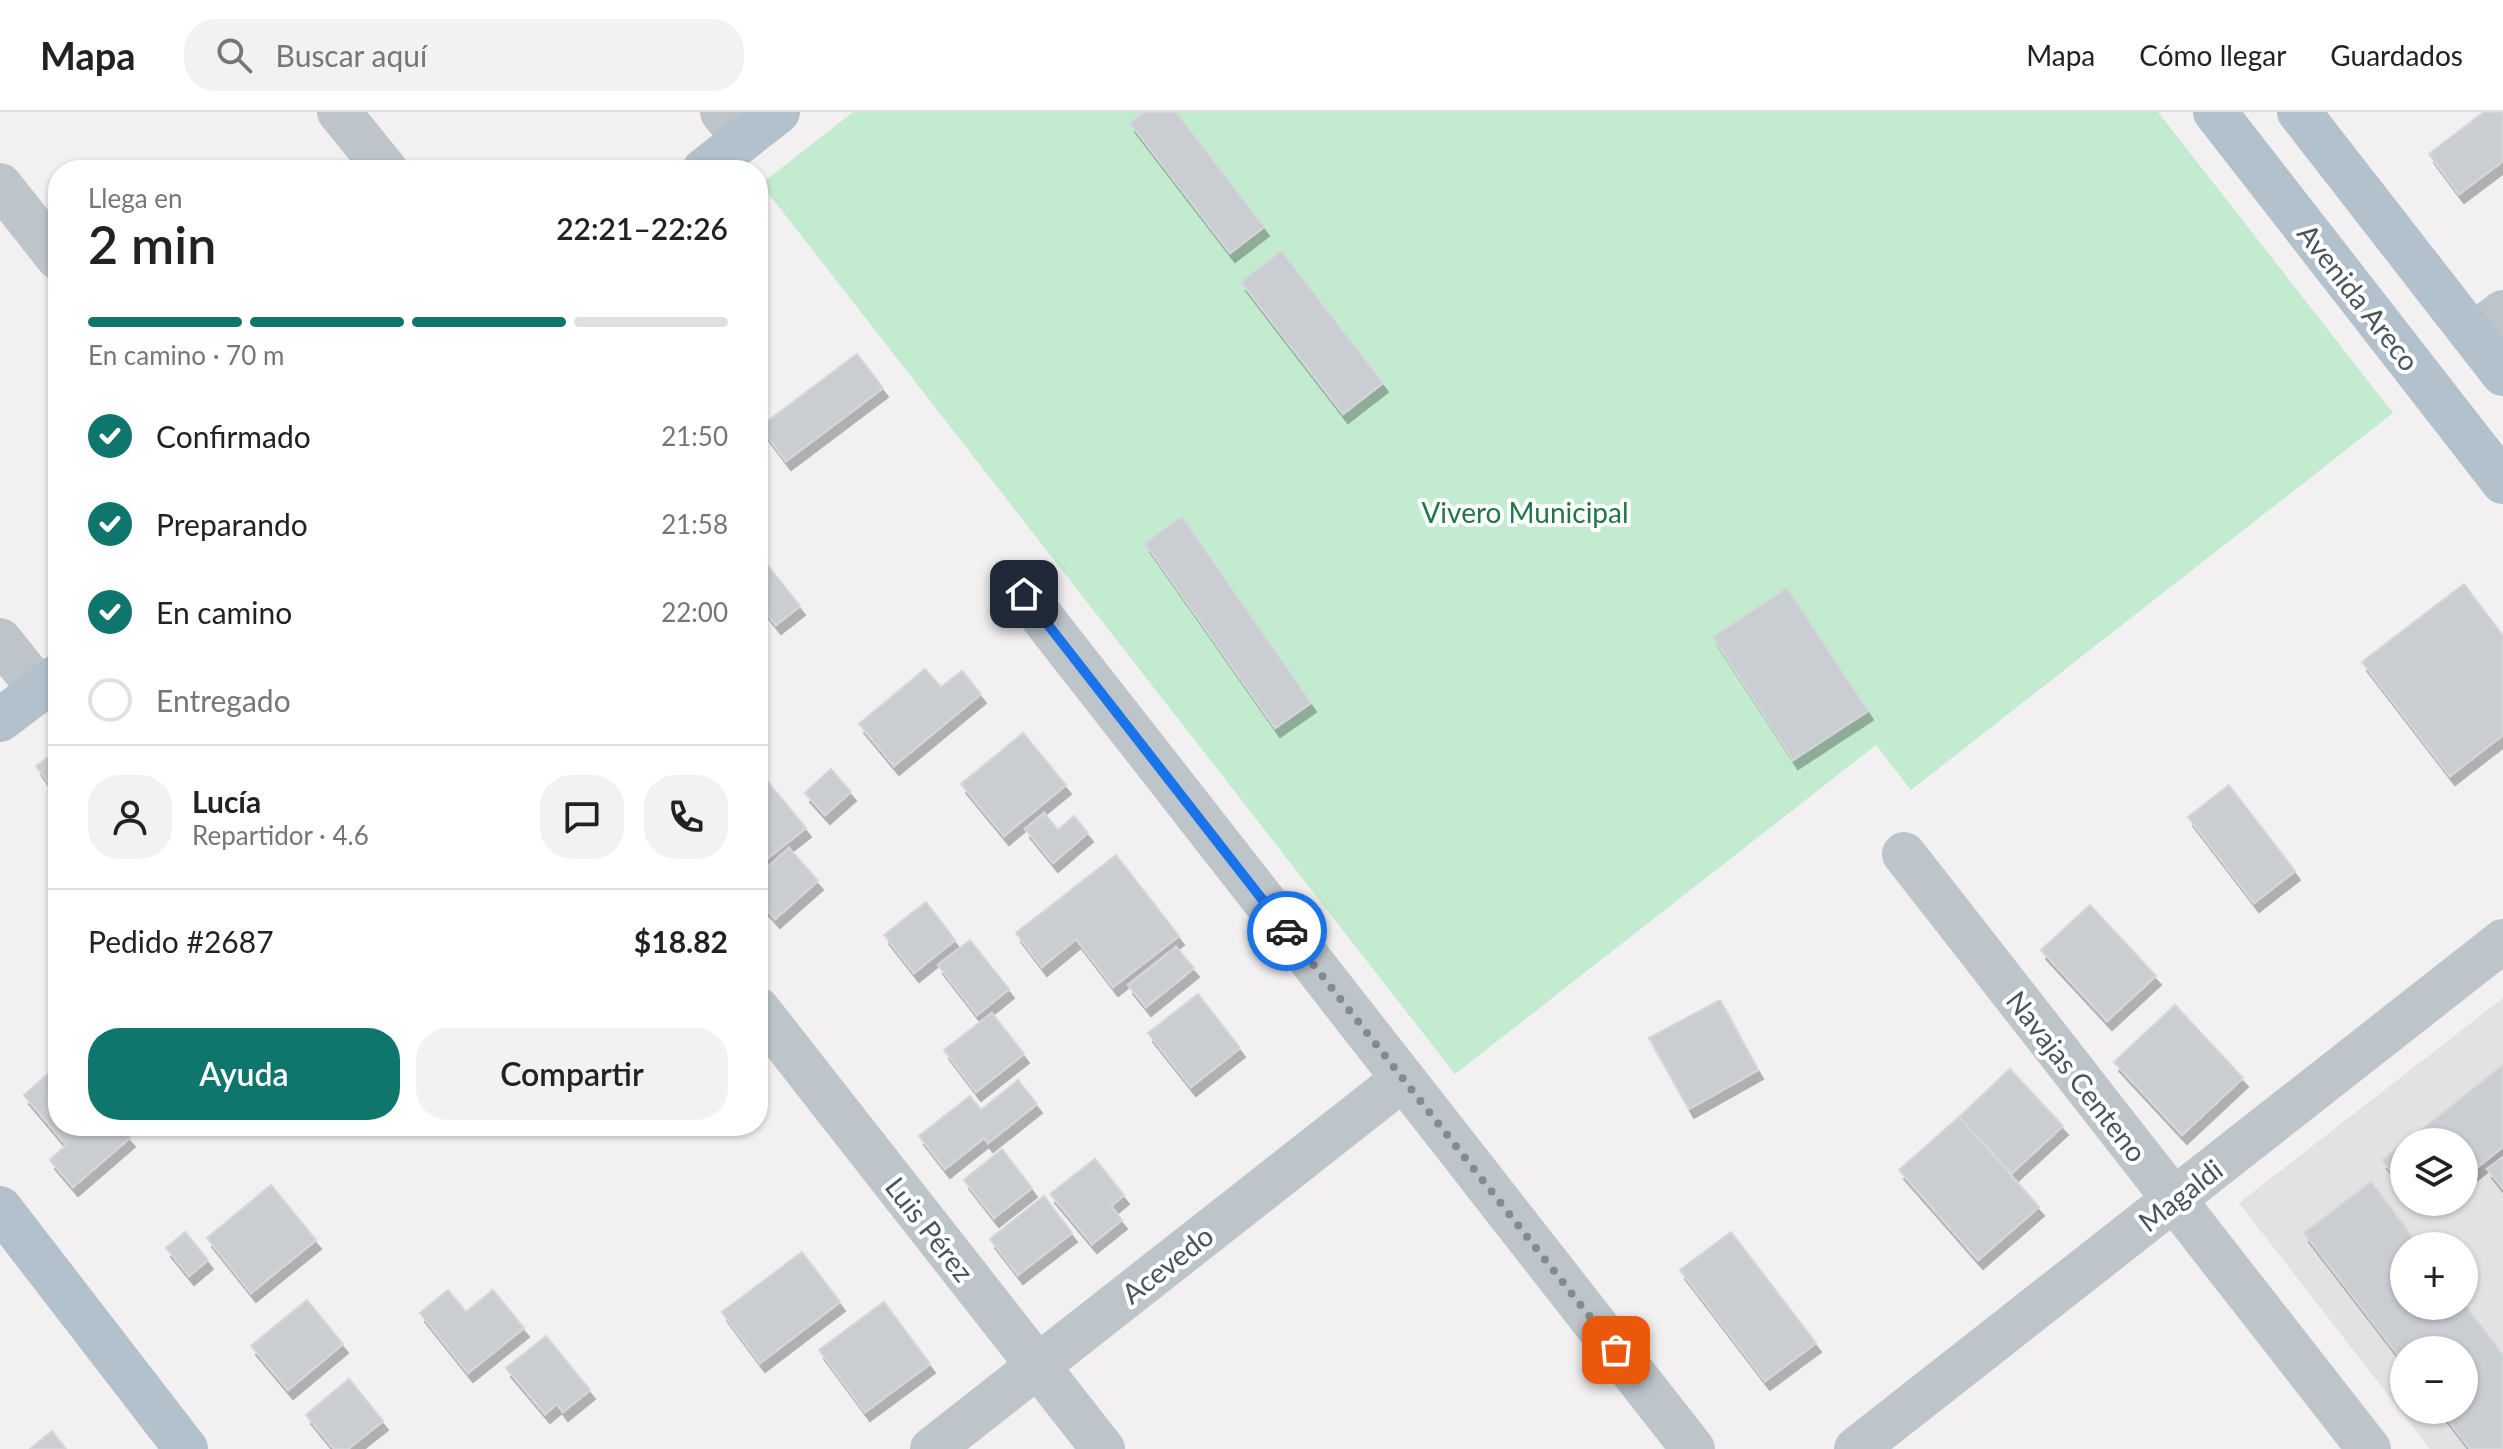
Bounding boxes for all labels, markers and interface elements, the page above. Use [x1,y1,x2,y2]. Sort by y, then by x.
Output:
search box [184,19,744,91]
text: Mapa [40,32,136,78]
icon: search [212,33,256,77]
text: Buscar aquí [276,37,427,73]
text: Mapa [2026,38,2095,72]
text: Cómo llegar [2139,38,2286,72]
text: Guardados [2330,38,2463,72]
text: Llega en [88,182,183,214]
text: 22:21–22:26 [556,210,728,246]
text: 2 min [88,213,216,275]
street label: Avenida Areco [2291,217,2427,377]
text: En camino · 70 m [88,339,284,371]
icon: check [88,414,132,458]
text: Confirmado [156,418,311,454]
text: 21:50 [661,420,728,452]
park label: Vivero Municipal [1421,495,1629,529]
icon: check [88,502,132,546]
text: Preparando [156,506,308,542]
text: 21:58 [661,508,728,540]
pin [990,560,1058,628]
icon: home [1002,572,1046,616]
icon: check [88,590,132,634]
text: En camino [156,594,292,630]
text: 22:00 [661,596,728,628]
text: Entregado [156,682,291,718]
button: person [88,775,172,859]
button: chat [540,775,624,859]
button: phone [644,775,728,859]
text: Lucía [192,783,261,819]
text: Repartidor · 4.6 [192,819,369,851]
courier [1247,891,1327,971]
icon: car [1265,909,1309,953]
text: Pedido #2687 [88,923,274,959]
text: $18.82 [634,923,728,959]
street label: Navajas Centeno [2000,984,2154,1168]
button: Ayuda [88,1028,400,1120]
button: Compartir [416,1028,728,1120]
map controls [2390,1128,2478,1424]
button: layers [2390,1128,2478,1216]
street label: Magaldi [2131,1152,2229,1238]
street label: Luis Pérez [879,1170,981,1288]
street label: Acevedo [1115,1218,1219,1310]
button: + [2390,1232,2478,1320]
pin [1582,1316,1650,1384]
icon: bag [1594,1328,1638,1372]
button: − [2390,1336,2478,1424]

